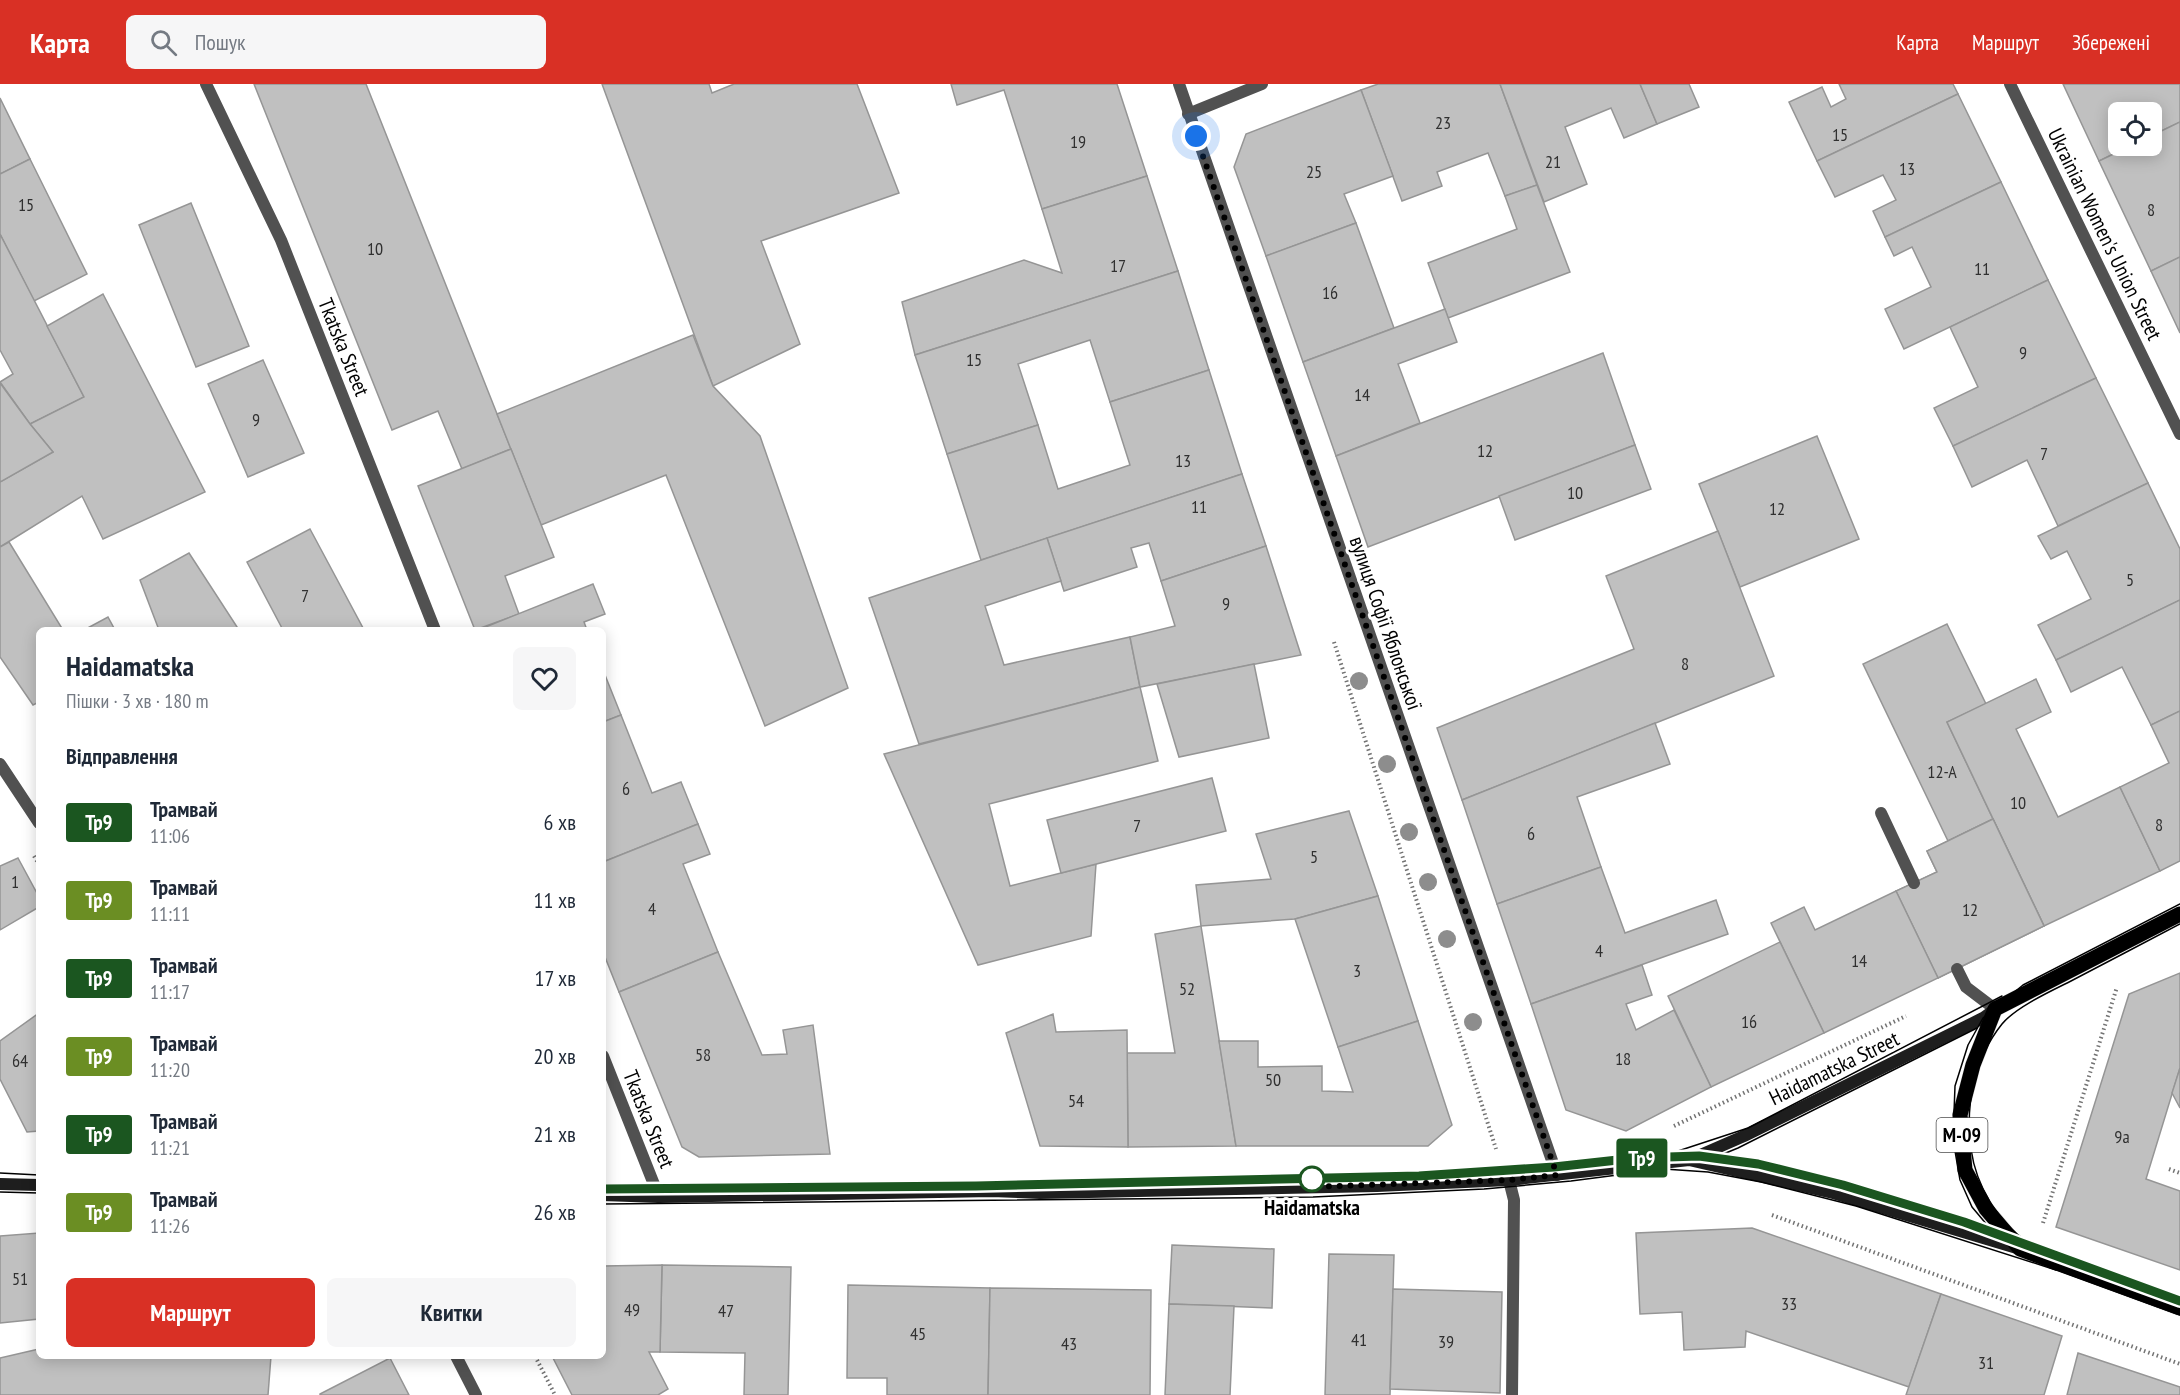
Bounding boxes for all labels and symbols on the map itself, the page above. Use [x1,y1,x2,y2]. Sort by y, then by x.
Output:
house number: 23 [1435,111,1451,134]
your location [1181,121,1211,151]
house number: 15 [1832,123,1848,146]
street label: Ukrainian Women's Union Street [2042,124,2168,345]
house number: 19 [1070,130,1086,153]
house number: 21 [1545,150,1561,173]
house number: 13 [1899,157,1915,180]
house number: 25 [1306,160,1322,183]
house number: 15 [18,193,34,216]
house number: 8 [2147,198,2155,221]
house number: 10 [367,237,383,260]
house number: 17 [1110,254,1126,277]
house number: 11 [1974,257,1990,280]
house number: 16 [1322,281,1338,304]
street label: Tkatska Street [312,294,376,400]
house number: 9 [2019,341,2027,364]
house number: 15 [966,348,982,371]
house number: 14 [1354,383,1370,406]
house number: 9 [252,408,260,431]
house number: 12 [1477,439,1493,462]
house number: 7 [2040,442,2048,465]
house number: 13 [1175,449,1191,472]
house number: 10 [1567,481,1583,504]
house number: 11 [1191,495,1207,518]
house number: 12 [1769,497,1785,520]
street label: вулиця Софії Яблонської [1344,533,1428,714]
house number: 5 [2126,568,2134,591]
house number: 7 [301,584,309,607]
house number: 9 [1222,592,1230,615]
house number: 8 [1681,652,1689,675]
house number: 12-А [1927,760,1957,783]
house number: 6 [622,777,630,800]
house number: 10 [2010,791,2026,814]
house number: 8 [2155,813,2163,836]
house number: 7 [1133,814,1141,837]
house number: 6 [1527,822,1535,845]
house number: 5 [1310,845,1318,868]
house number: 1 [11,870,19,893]
house number: 4 [648,897,656,920]
house number: 12 [1962,898,1978,921]
house number: 4 [1595,939,1603,962]
house number: 14 [1851,949,1867,972]
house number: 3 [1353,959,1361,982]
house number: 52 [1179,977,1195,1000]
house number: 16 [1741,1010,1757,1033]
street label: Haidamatska Street [1765,1025,1904,1111]
house number: 58 [695,1043,711,1066]
house number: 18 [1615,1047,1631,1070]
house number: 64 [12,1049,28,1072]
street label: Tkatska Street [617,1066,681,1172]
house number: 50 [1265,1068,1281,1091]
house number: 54 [1068,1089,1084,1112]
road number: М-09 [1936,1118,1988,1152]
house number: 9а [2114,1125,2130,1148]
line badge: Тр9 [1608,1138,1676,1178]
marker: Haidamatska [1299,1166,1325,1192]
place label: Haidamatska [1264,1194,1360,1221]
house number: 51 [12,1267,28,1290]
house number: 33 [1781,1292,1797,1315]
house number: 49 [624,1298,640,1321]
house number: 47 [718,1299,734,1322]
house number: 45 [910,1322,926,1345]
house number: 41 [1351,1328,1367,1351]
house number: 39 [1438,1330,1454,1353]
house number: 43 [1061,1332,1077,1355]
house number: 31 [1978,1351,1994,1374]

